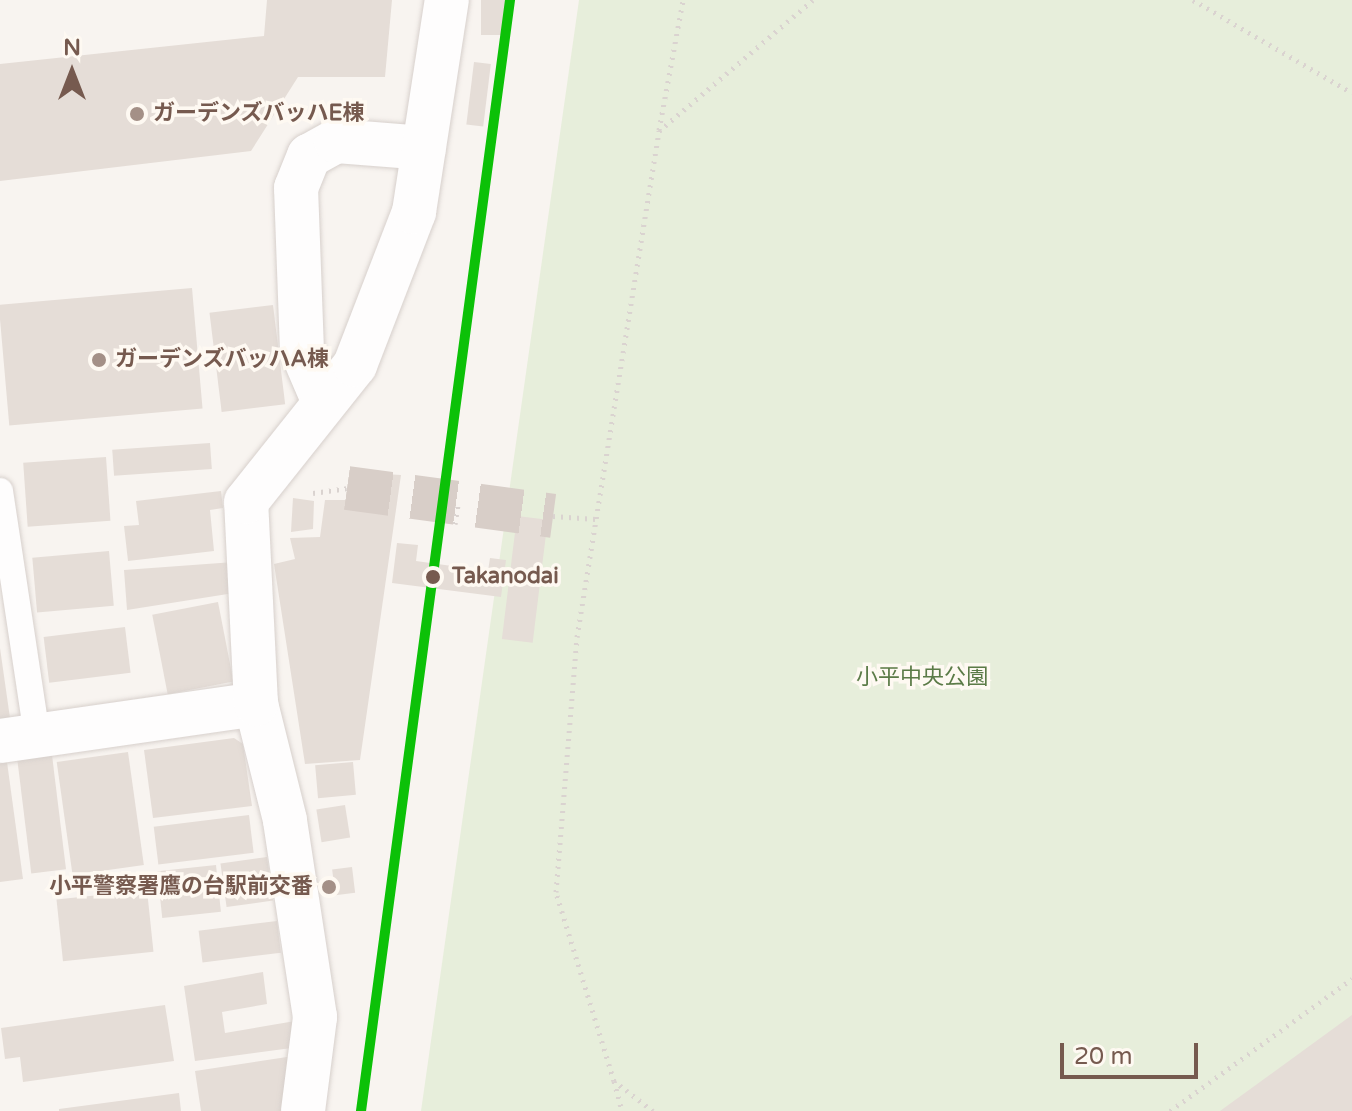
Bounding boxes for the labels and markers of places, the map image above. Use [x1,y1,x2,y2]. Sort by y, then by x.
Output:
place label: ガーデンズバッハE棟 [153,101,365,127]
marker: ガーデンズバッハE棟 [128,105,146,123]
place label: ガーデンズバッハA棟 [115,347,329,373]
marker: ガーデンズバッハA棟 [90,351,108,369]
place label: Takanodai [452,564,559,590]
marker: Takanodai [421,565,445,589]
place label: 小平警察署鷹の台駅前交番 [49,874,313,900]
marker: 小平警察署鷹の台駅前交番 [320,878,338,896]

